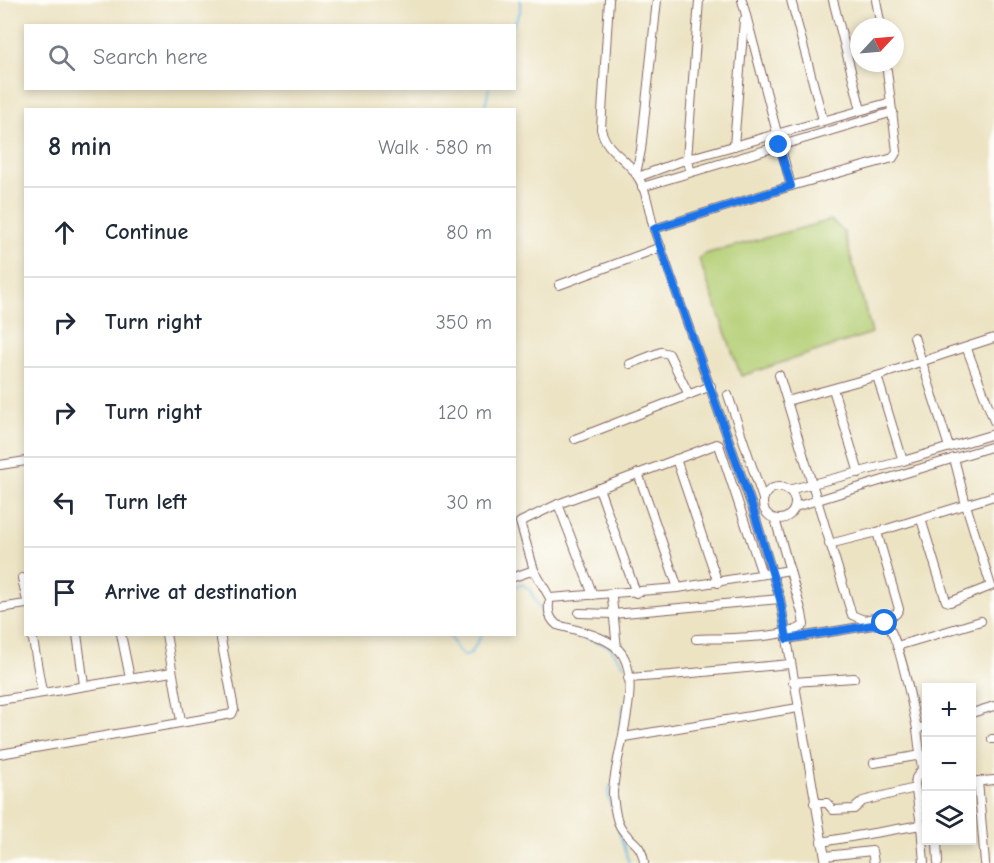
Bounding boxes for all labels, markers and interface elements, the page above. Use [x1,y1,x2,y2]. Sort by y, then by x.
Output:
north arrow [850,18,904,72]
search box [24,24,516,90]
icon: search [45,41,78,74]
text: Search here [93,44,208,70]
route end [765,131,791,157]
text: 8 min [48,132,112,162]
text: Walk · 580 m [378,136,492,159]
icon: ahead [48,216,81,249]
text: Continue [105,219,188,245]
text: 80 m [446,221,492,244]
icon: right [48,306,81,339]
text: Turn right [105,309,202,335]
text: 350 m [436,311,492,334]
icon: right [48,396,81,429]
text: Turn right [105,399,202,425]
text: 120 m [438,401,492,424]
icon: left [48,486,81,519]
text: Turn left [105,489,187,515]
text: 30 m [446,491,492,514]
icon: arrive [48,576,81,609]
text: Arrive at destination [105,579,297,605]
route start [871,609,897,635]
map controls [922,683,976,845]
button: + [922,683,976,737]
button: − [922,737,976,791]
button: layers [922,791,976,845]

